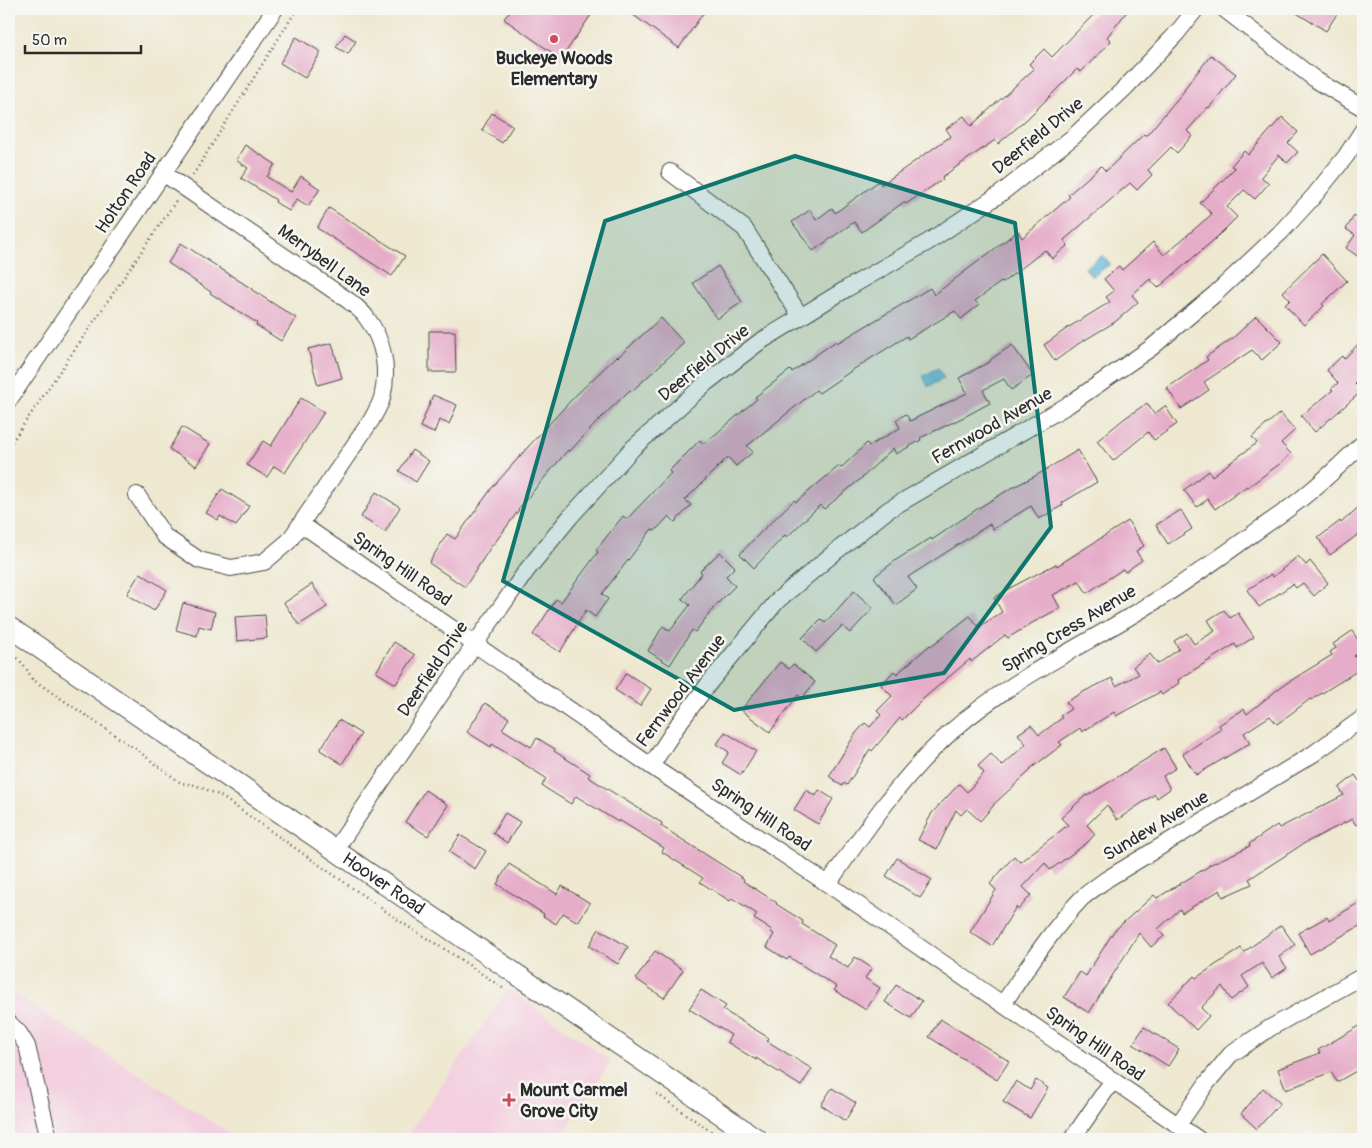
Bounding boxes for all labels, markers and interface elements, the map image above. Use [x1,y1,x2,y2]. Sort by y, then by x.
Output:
scale bar [25,22,141,54]
text: 50 m [32,31,67,50]
marker: Buckeye Woods Elementary [548,33,560,45]
place label: Buckeye Woods Elementary [496,47,613,91]
street label: Deerfield Drive [988,92,1088,180]
street label: Holton Road [90,148,162,238]
street label: Merrybell Lane [273,219,375,303]
street label: Deerfield Drive [654,319,754,407]
street label: Fernwood Avenue [928,382,1056,470]
street label: Spring Hill Road [348,526,456,612]
street label: Spring Cress Avenue [998,580,1141,678]
street label: Deerfield Drive [393,617,473,721]
street label: Fernwood Avenue [631,630,731,752]
street label: Spring Hill Road [707,773,815,857]
street label: Sundew Avenue [1099,785,1213,867]
street label: Hoover Road [338,847,429,920]
street label: Spring Hill Road [1041,1001,1149,1087]
place label: Mount Carmel Grove City [520,1079,628,1123]
marker: Mount Carmel Grove City [502,1093,516,1107]

